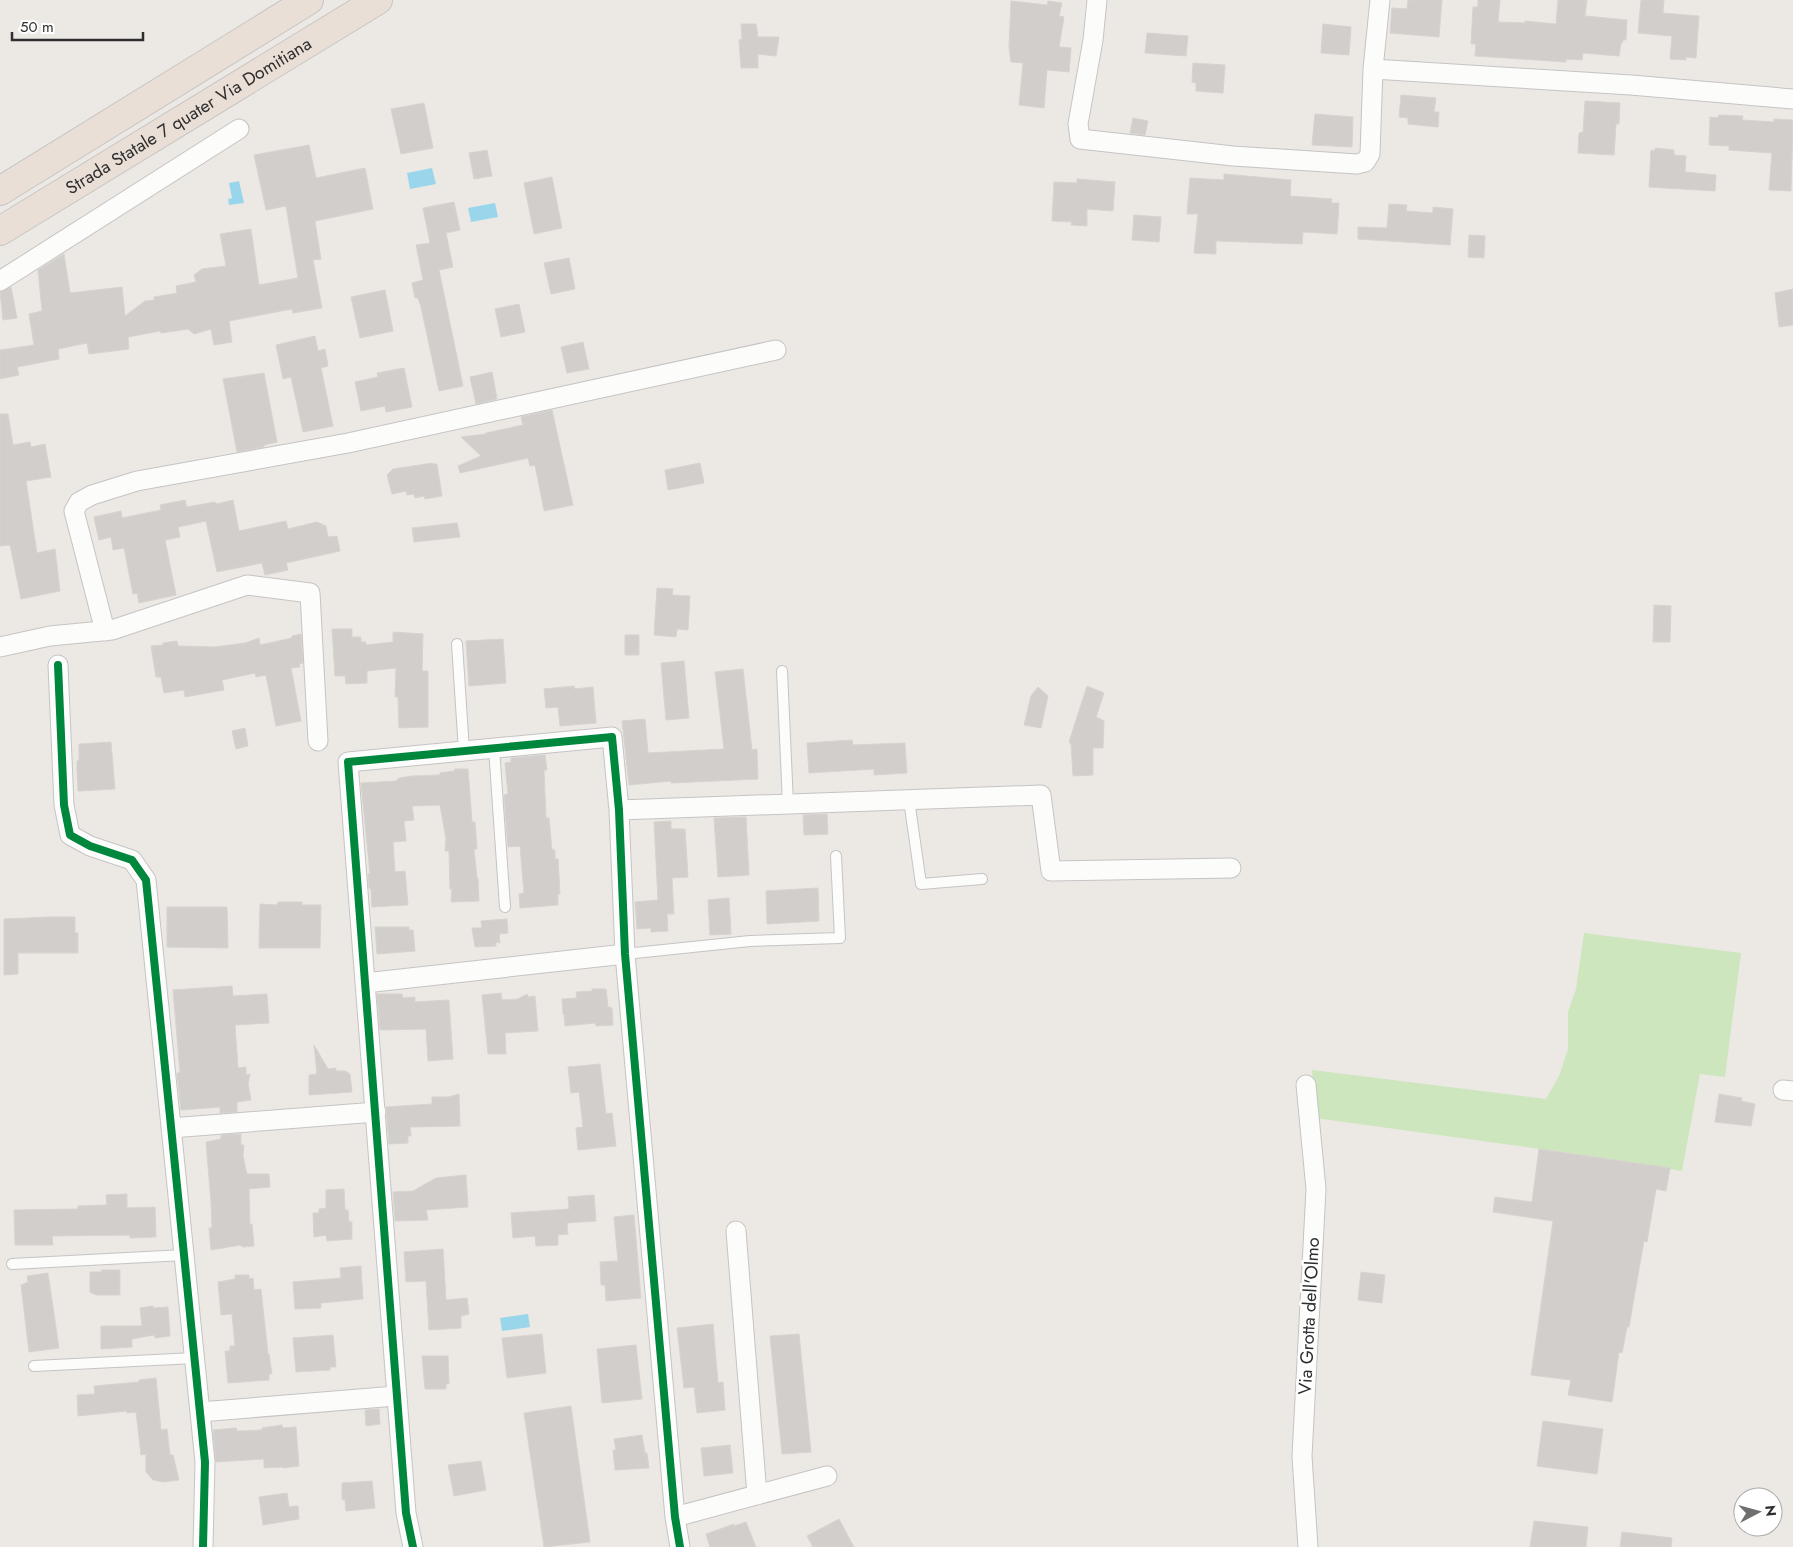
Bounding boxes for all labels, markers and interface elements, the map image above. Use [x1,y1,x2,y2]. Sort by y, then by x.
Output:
scale bar [12,10,144,42]
text: 50 m [20,16,54,38]
street label: Strada Statale 7 quater Via Domitiana [61,31,316,201]
street label: Via Grotta dell'Olmo [1292,1236,1326,1395]
north arrow [1733,1487,1783,1537]
text: N [1760,1504,1781,1517]

